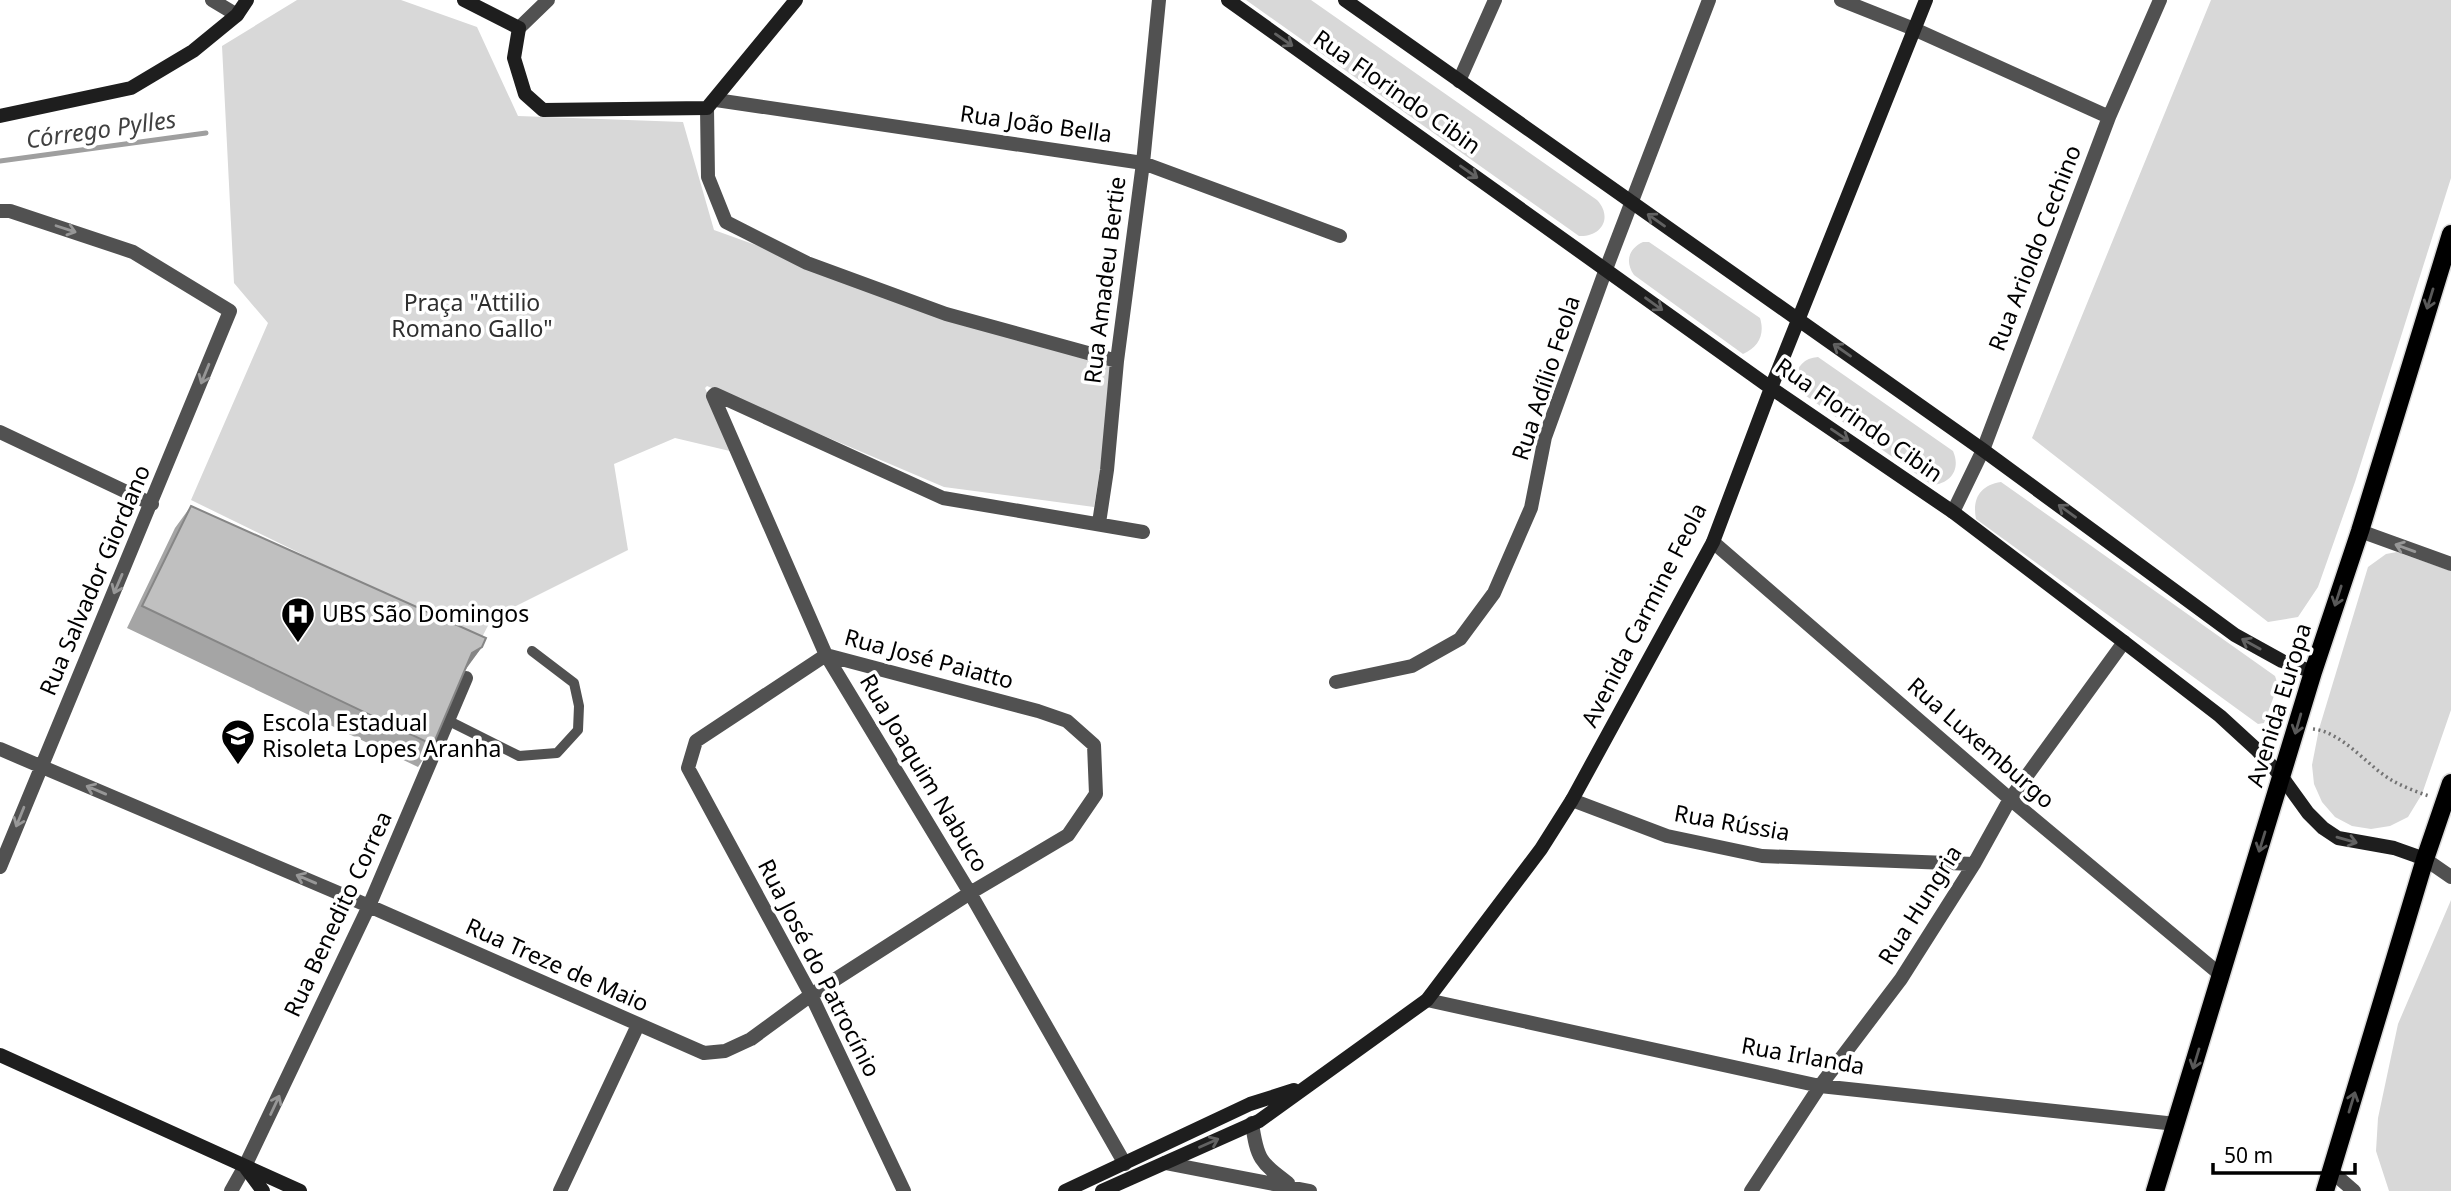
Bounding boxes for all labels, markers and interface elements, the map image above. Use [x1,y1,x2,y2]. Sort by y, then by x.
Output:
street label: Rua Florindo Cibin [1307,21,1488,161]
one-way arrow [1274,33,1293,47]
street label: Rua João Bella [958,97,1114,150]
water label: Córrego Pylles [24,102,178,155]
street label: Rua Arioldo Cechino [1980,140,2088,355]
one-way arrow [1459,165,1478,179]
street label: Rua Amadeu Bertie [1075,174,1133,385]
one-way arrow [1646,213,1666,227]
one-way arrow [54,223,76,236]
park label: Praça "Attilio Romano Gallo" [391,286,553,344]
one-way arrow [2423,288,2436,310]
street label: Rua Adílio Feola [1503,291,1587,464]
one-way arrow [1644,297,1663,311]
one-way arrow [1833,343,1852,357]
street label: Rua Florindo Cibin [1769,349,1950,489]
one-way arrow [197,363,210,384]
one-way arrow [1830,428,1849,442]
street label: Rua Salvador Giordano [31,459,157,700]
street label: Avenida Carmine Feola [1573,497,1714,732]
one-way arrow [2057,504,2076,519]
one-way arrow [2395,540,2417,553]
one-way arrow [111,573,124,595]
one-way arrow [2331,584,2343,606]
hospital icon: UBS São Domingos [279,595,317,644]
place label: UBS São Domingos [322,597,529,629]
street label: Avenida Europa [2238,619,2318,790]
street label: Rua José Paiatto [841,620,1017,696]
one-way arrow [2241,637,2262,650]
street label: Rua Joaquim Nabuco [853,667,997,878]
street label: Rua Luxemburgo [1901,669,2062,815]
place label: Escola Estadual Risoleta Lopes Aranha [262,706,501,764]
one-way arrow [2290,713,2303,735]
school or university icon: Escola Estadual Risoleta Lopes Aranha [219,717,257,766]
one-way arrow [86,783,108,796]
street label: Rua Rússia [1672,796,1792,848]
one-way arrow [13,805,26,827]
street label: Rua Benedito Correa [275,805,399,1022]
one-way arrow [2255,831,2268,853]
one-way arrow [2335,834,2357,847]
street label: Rua Hungria [1870,839,1969,970]
street label: Rua José do Patrocínio [751,853,889,1082]
one-way arrow [296,872,317,885]
street label: Rua Treze de Maio [461,909,654,1019]
street label: Rua Irlanda [1739,1028,1867,1082]
one-way arrow [2188,1048,2201,1070]
one-way arrow [2346,1092,2359,1114]
one-way arrow [268,1095,282,1116]
scale bar [2213,1132,2355,1176]
one-way arrow [1198,1136,1219,1149]
text: 50 m [2224,1141,2273,1169]

